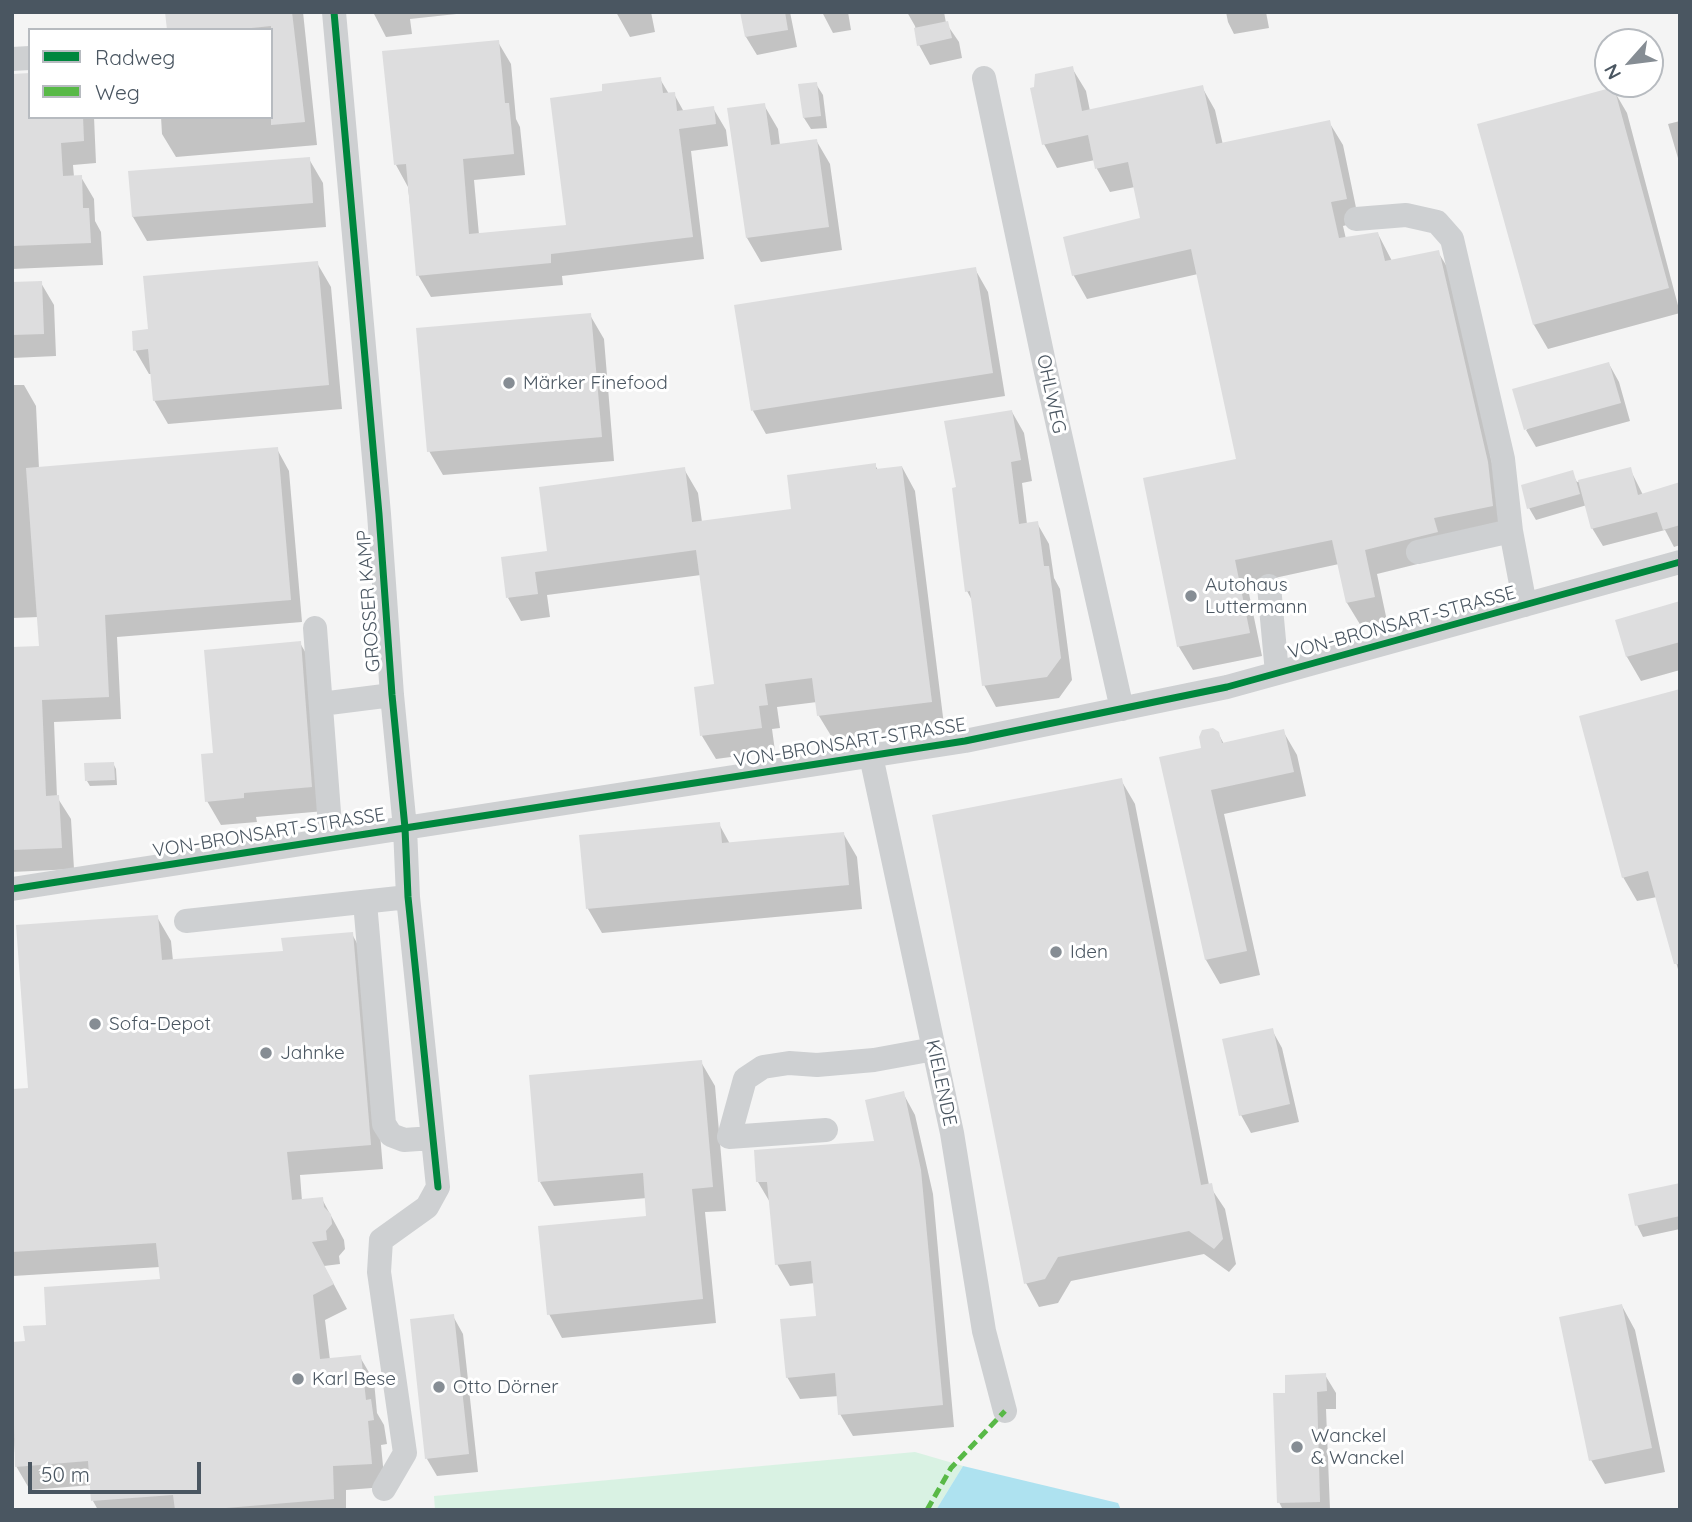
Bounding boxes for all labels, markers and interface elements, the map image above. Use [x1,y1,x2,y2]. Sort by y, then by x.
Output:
legend [28,28,273,119]
north arrow [1594,28,1664,98]
text: Radweg [95,44,175,70]
text: N [1598,60,1626,84]
text: Weg [95,79,140,105]
street label: OHLWEG [1032,352,1070,436]
place label: Märker Finefood [523,372,668,394]
marker: Märker Finefood [501,375,517,391]
street label: GROSSER KAMP [353,529,385,673]
place label: Autohaus Luttermann [1205,574,1308,618]
street label: VON-BRONSART-STRASSE [1285,582,1519,664]
marker: Autohaus Luttermann [1183,588,1199,604]
street label: VON-BRONSART-STRASSE [732,713,968,773]
street label: VON-BRONSART-STRASSE [151,803,387,863]
place label: Iden [1070,941,1108,963]
marker: Iden [1048,944,1064,960]
place label: Sofa-Depot [109,1013,211,1035]
marker: Sofa-Depot [87,1016,103,1032]
street label: KIELENDE [921,1038,961,1128]
place label: Jahnke [280,1042,345,1064]
marker: Jahnke [258,1045,274,1061]
place label: Karl Bese [312,1368,396,1390]
marker: Karl Bese [290,1371,306,1387]
place label: Otto Dörner [453,1376,558,1398]
marker: Otto Dörner [431,1379,447,1395]
place label: Wanckel & Wanckel [1311,1425,1404,1469]
marker: Wanckel & Wanckel [1289,1439,1305,1455]
scale bar [32,1448,205,1492]
text: 50 m [41,1461,90,1487]

